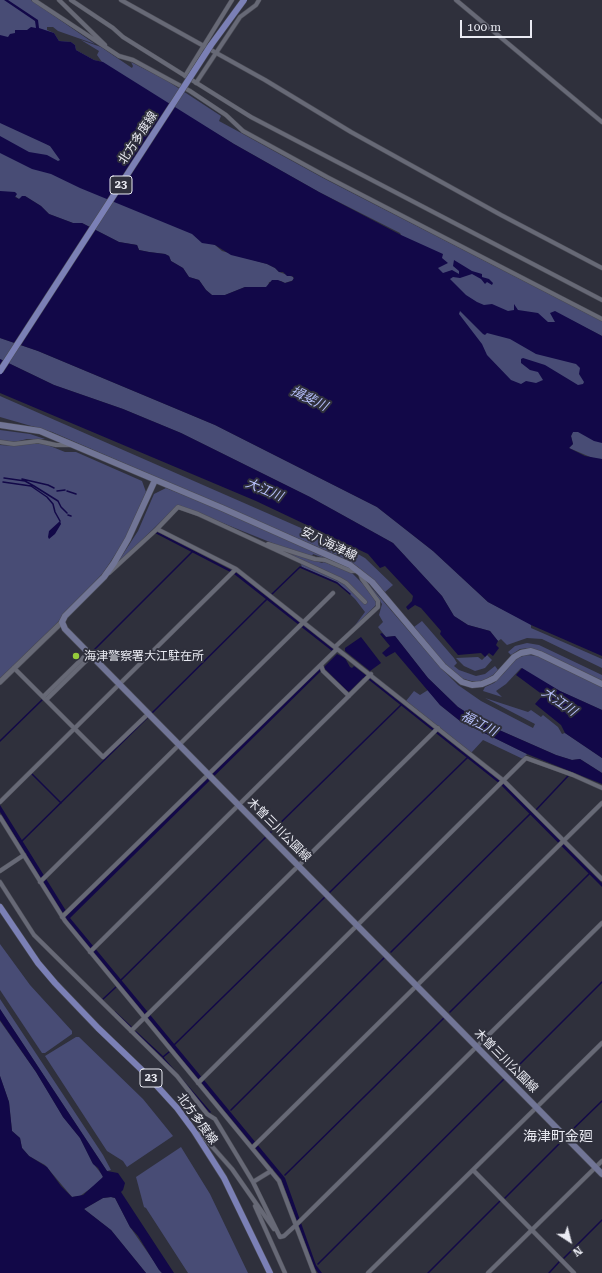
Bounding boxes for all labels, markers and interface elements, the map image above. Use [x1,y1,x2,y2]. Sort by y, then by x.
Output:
scale bar [462,12,534,38]
text: 100 m [467,20,501,34]
street label: 北方多度線 [116,109,160,167]
road number: 23 [110,176,132,194]
water label: 揖斐川 [288,383,330,415]
water label: 大江川 [243,475,285,505]
street label: 安八海津線 [299,524,359,564]
place label: 海津警察署大江駐在所 [84,649,204,663]
marker: 海津警察署大江駐在所 [71,651,81,661]
water label: 大江川 [539,684,579,720]
water label: 福江川 [458,708,500,740]
street label: 木曽三川公園線 [244,795,314,865]
street label: 木曽三川公園線 [471,1026,541,1096]
road number: 23 [140,1069,162,1087]
street label: 北方多度線 [174,1090,220,1148]
district label: 海津町金廻 [523,1129,593,1145]
north arrow [550,1221,590,1261]
text: N [570,1243,585,1259]

